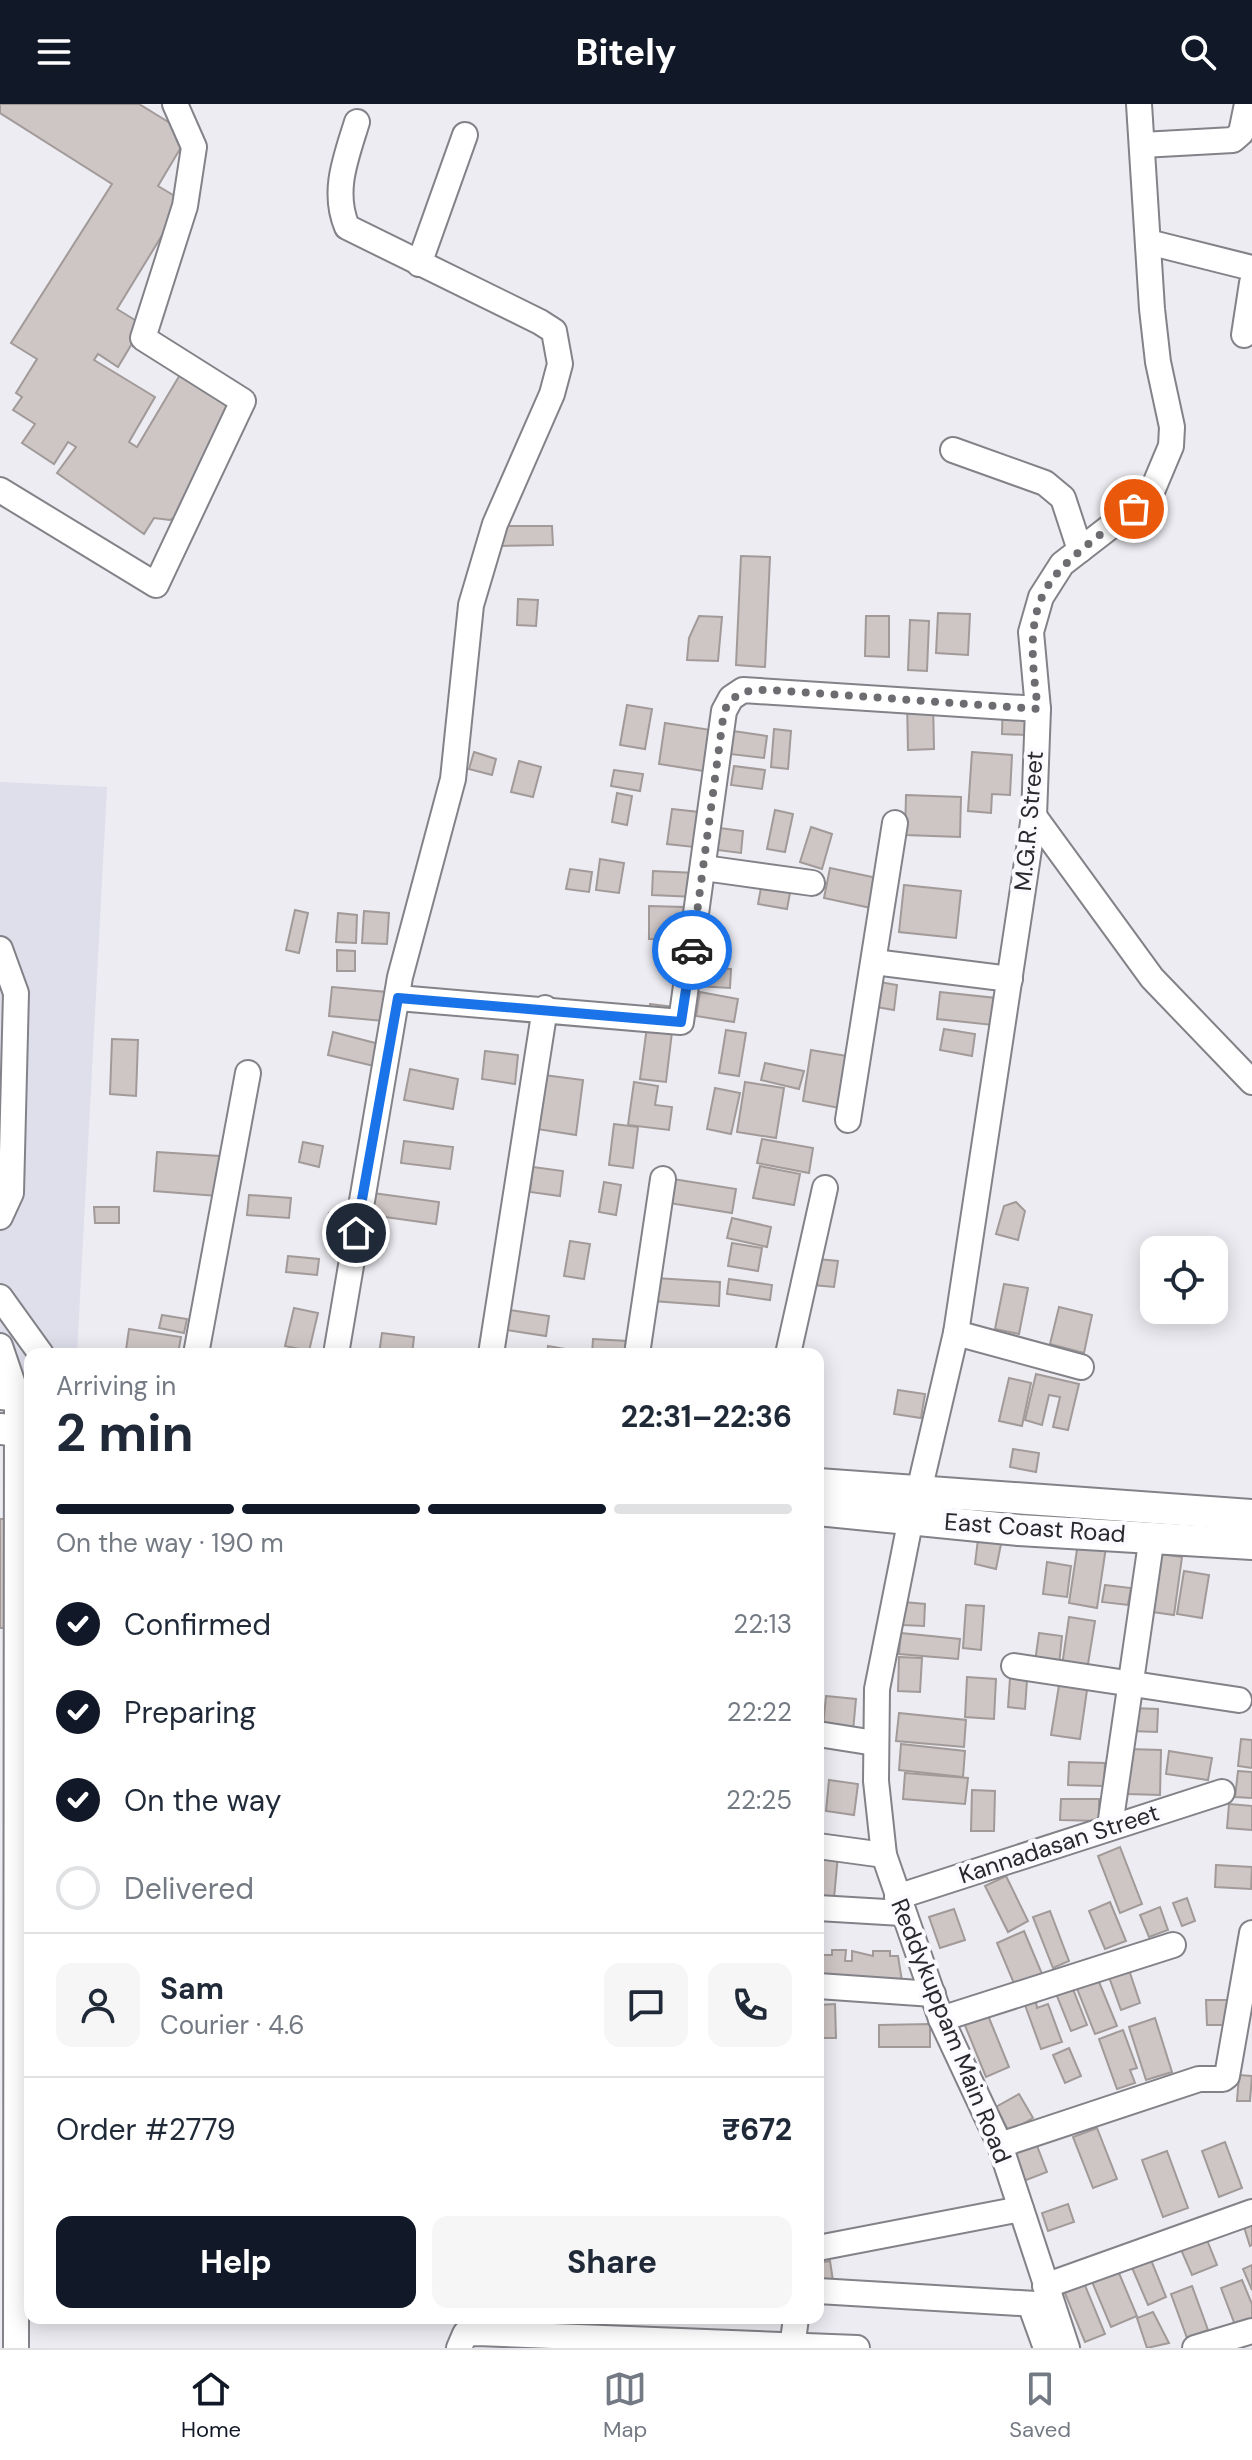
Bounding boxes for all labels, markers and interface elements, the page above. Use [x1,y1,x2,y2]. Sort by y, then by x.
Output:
text: Bitely [576,29,677,76]
icon: menu [32,30,76,74]
icon: search [1176,30,1220,74]
pin [1100,475,1168,543]
icon: bag [1112,487,1156,531]
street label: M.G.R. Street [1007,750,1050,892]
courier [652,910,732,990]
icon: car [670,928,714,972]
pin [322,1199,390,1267]
icon: home [334,1211,378,1255]
map controls [1140,1236,1228,1324]
button: locate [1140,1236,1228,1324]
text: Arriving in [56,1369,176,1403]
text: 22:31–22:36 [621,1397,792,1436]
text: 2 min [56,1399,194,1467]
street label: East Coast Road [943,1506,1127,1549]
text: On the way · 190 m [56,1526,284,1560]
icon: check [56,1602,100,1646]
text: Confirmed [124,1605,271,1644]
text: 22:13 [733,1607,792,1641]
icon: check [56,1690,100,1734]
text: Preparing [124,1693,256,1732]
text: 22:22 [727,1695,792,1729]
icon: check [56,1778,100,1822]
text: On the way [124,1781,281,1820]
text: 22:25 [726,1783,792,1817]
street label: Kannadasan Street [955,1797,1163,1890]
text: Delivered [124,1869,254,1908]
street label: Reddykuppam Main Road [884,1894,1019,2168]
button: person [56,1963,140,2047]
button: chat [604,1963,688,2047]
button: phone [708,1963,792,2047]
text: Sam [160,1969,224,2008]
text: Courier · 4.6 [160,2008,305,2042]
text: Order #2779 [56,2110,236,2149]
text: ₹672 [722,2110,792,2149]
button: Help [56,2216,416,2308]
button: Share [432,2216,792,2308]
tab: Home [181,2367,241,2444]
tab: Map [603,2367,647,2444]
tab: Saved [1009,2367,1071,2444]

